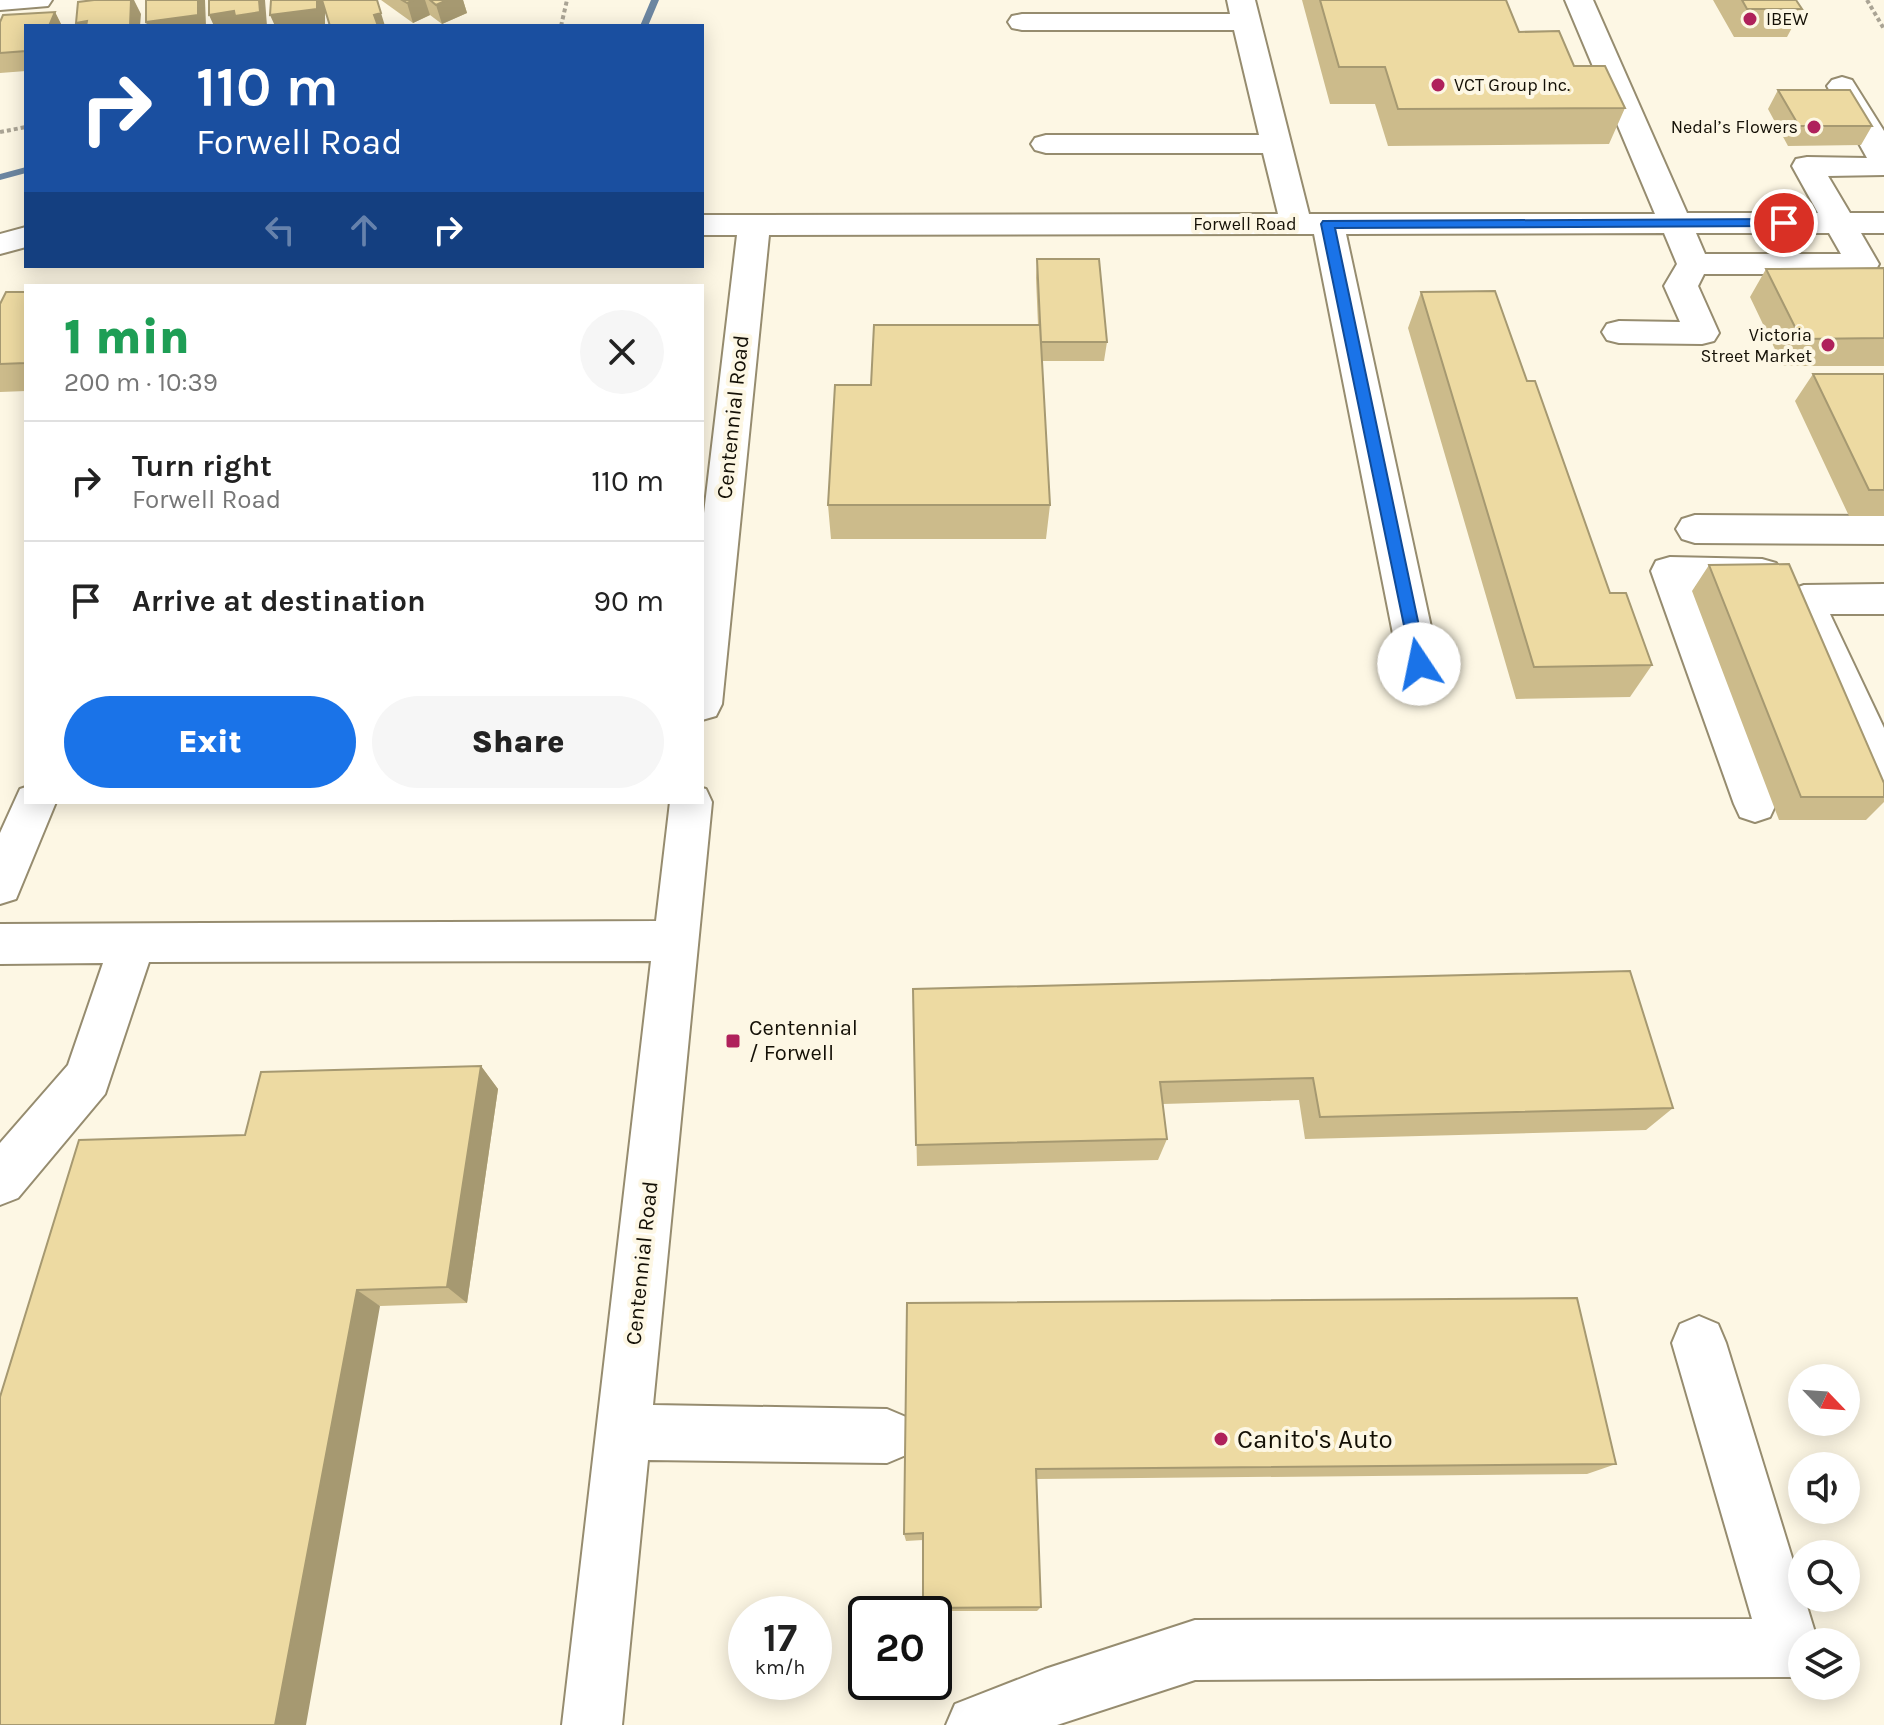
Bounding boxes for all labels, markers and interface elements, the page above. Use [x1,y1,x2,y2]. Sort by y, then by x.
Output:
place label: IBEW [1766,8,1808,30]
marker: IBEW [1741,10,1759,28]
text: 110 m [196,54,339,119]
icon: right [64,56,168,160]
place label: VCT Group Inc. [1454,74,1570,96]
marker: VCT Group Inc. [1429,76,1447,94]
place label: Nedal’s Flowers [1671,116,1798,138]
marker: Nedal’s Flowers [1805,118,1823,136]
text: Forwell Road [196,121,403,163]
pin [1750,189,1818,257]
icon: arrive [1762,201,1806,245]
icon: left [258,208,302,252]
icon: ahead [342,208,386,252]
icon: right [426,208,470,252]
street label: Forwell Road [1193,213,1297,235]
text: 1 min [64,309,190,365]
button: close [580,310,664,394]
place label: Victoria Street Market [1700,324,1812,367]
street label: Centennial Road [711,334,755,500]
marker: Victoria Street Market [1819,336,1837,354]
text: 200 m · 10:39 [64,367,218,398]
text: Turn right [132,448,272,484]
icon: right [64,459,108,503]
text: 110 m [591,463,664,499]
text: Forwell Road [132,484,281,515]
icon: arrive [64,579,108,623]
text: Arrive at destination [132,583,426,619]
text: 90 m [594,583,664,619]
position arrow [1377,622,1461,706]
button: Exit [64,696,356,788]
button: Share [372,696,664,788]
place label: Centennial / Forwell [749,1015,858,1066]
marker: Centennial / Forwell [724,1032,742,1050]
street label: Centennial Road [620,1180,664,1346]
north arrow [1788,1364,1860,1436]
map controls [1788,1364,1860,1700]
place label: Canito's Auto [1237,1424,1393,1455]
marker: Canito's Auto [1212,1430,1230,1448]
button: sound [1788,1452,1860,1524]
button: search [1788,1540,1860,1612]
speed limit sign: 20 [848,1596,952,1700]
text: 17 [763,1614,797,1661]
button: layers [1788,1628,1860,1700]
text: km/h [755,1656,805,1679]

